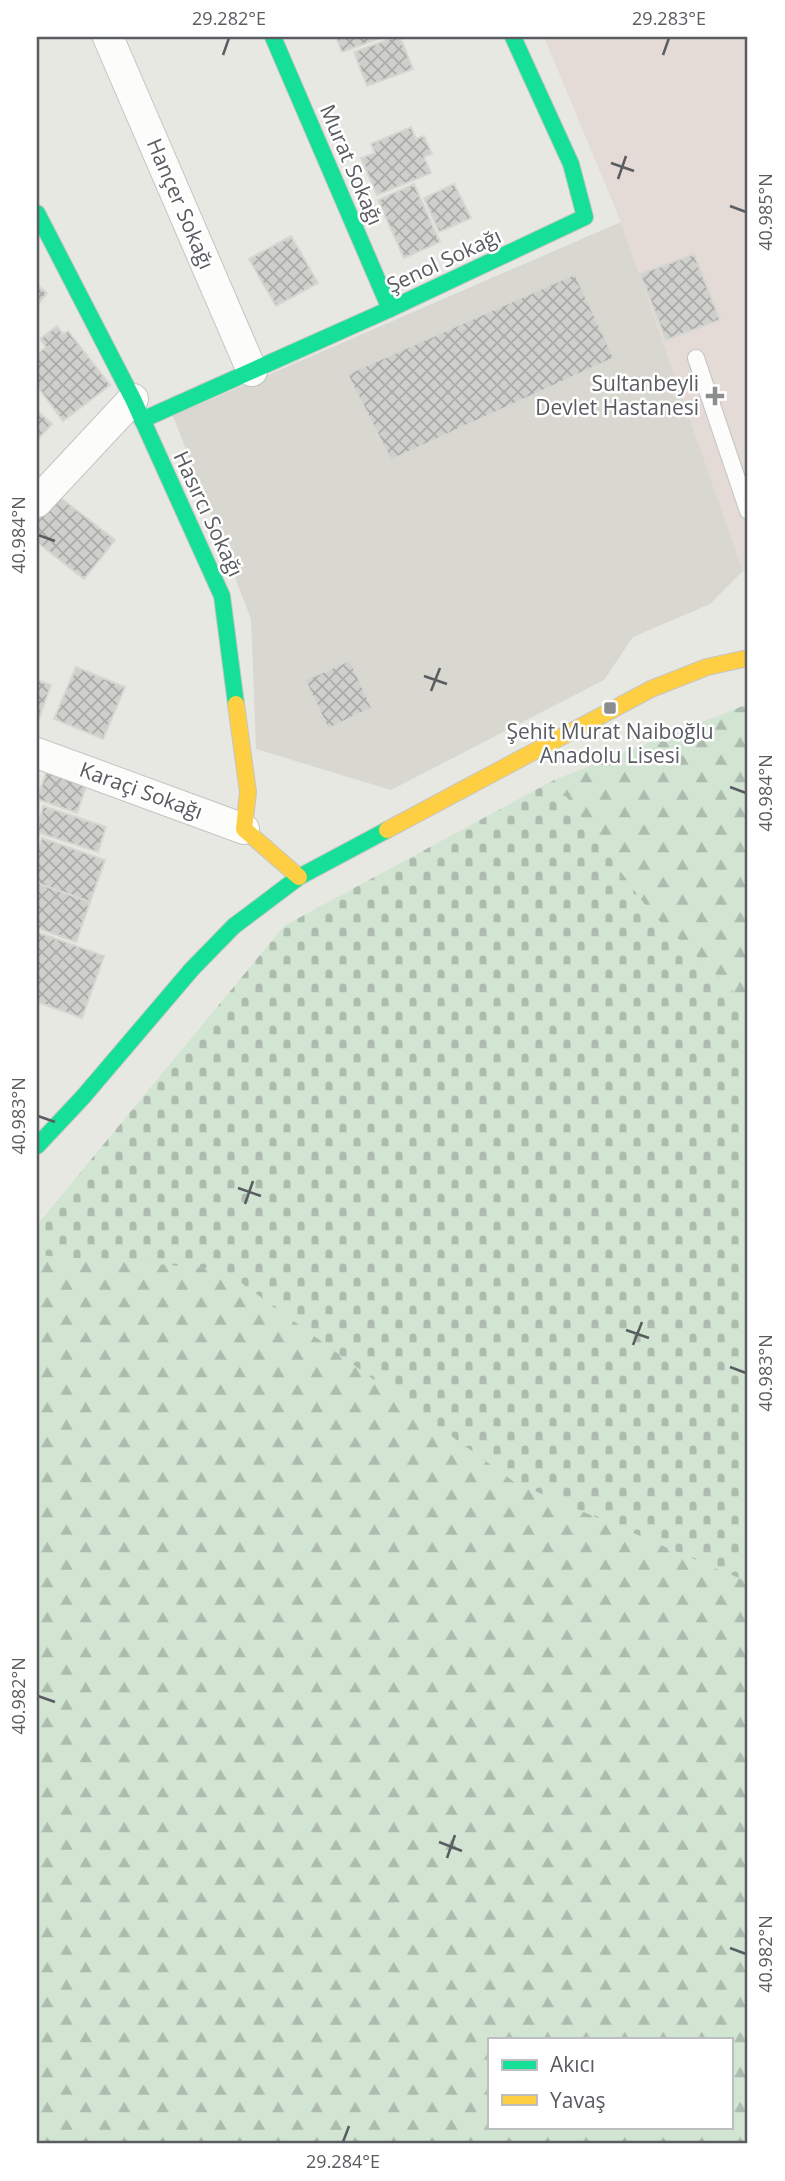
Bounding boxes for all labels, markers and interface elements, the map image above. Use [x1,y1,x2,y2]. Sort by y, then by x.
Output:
text: 29.282°E [192,6,266,30]
text: 29.283°E [632,6,706,30]
street label: Murat Sokağı [314,100,390,229]
street label: Hançer Sokağı [141,134,221,273]
text: 40.985°N [753,173,777,251]
street label: Şenol Sokağı [382,221,505,299]
place label: Sultanbeyli Devlet Hastanesi [535,369,699,421]
marker: Sultanbeyli Devlet Hastanesi [705,386,725,406]
street label: Hasırcı Sokağı [168,446,250,581]
text: 40.984°N [6,496,30,574]
marker: Şehit Murat Naiboğlu Anadolu Lisesi [602,700,618,716]
place label: Şehit Murat Naiboğlu Anadolu Lisesi [506,717,714,769]
text: 40.984°N [753,754,777,832]
street label: Karaçi Sokağı [76,755,207,825]
text: 40.983°N [6,1077,30,1155]
text: 40.983°N [753,1334,777,1412]
text: 40.982°N [6,1657,30,1735]
text: 40.982°N [753,1915,777,1993]
legend [488,2038,732,2128]
text: Akıcı [550,2050,595,2078]
text: Yavaş [550,2086,606,2114]
text: 29.284°E [306,2149,380,2173]

